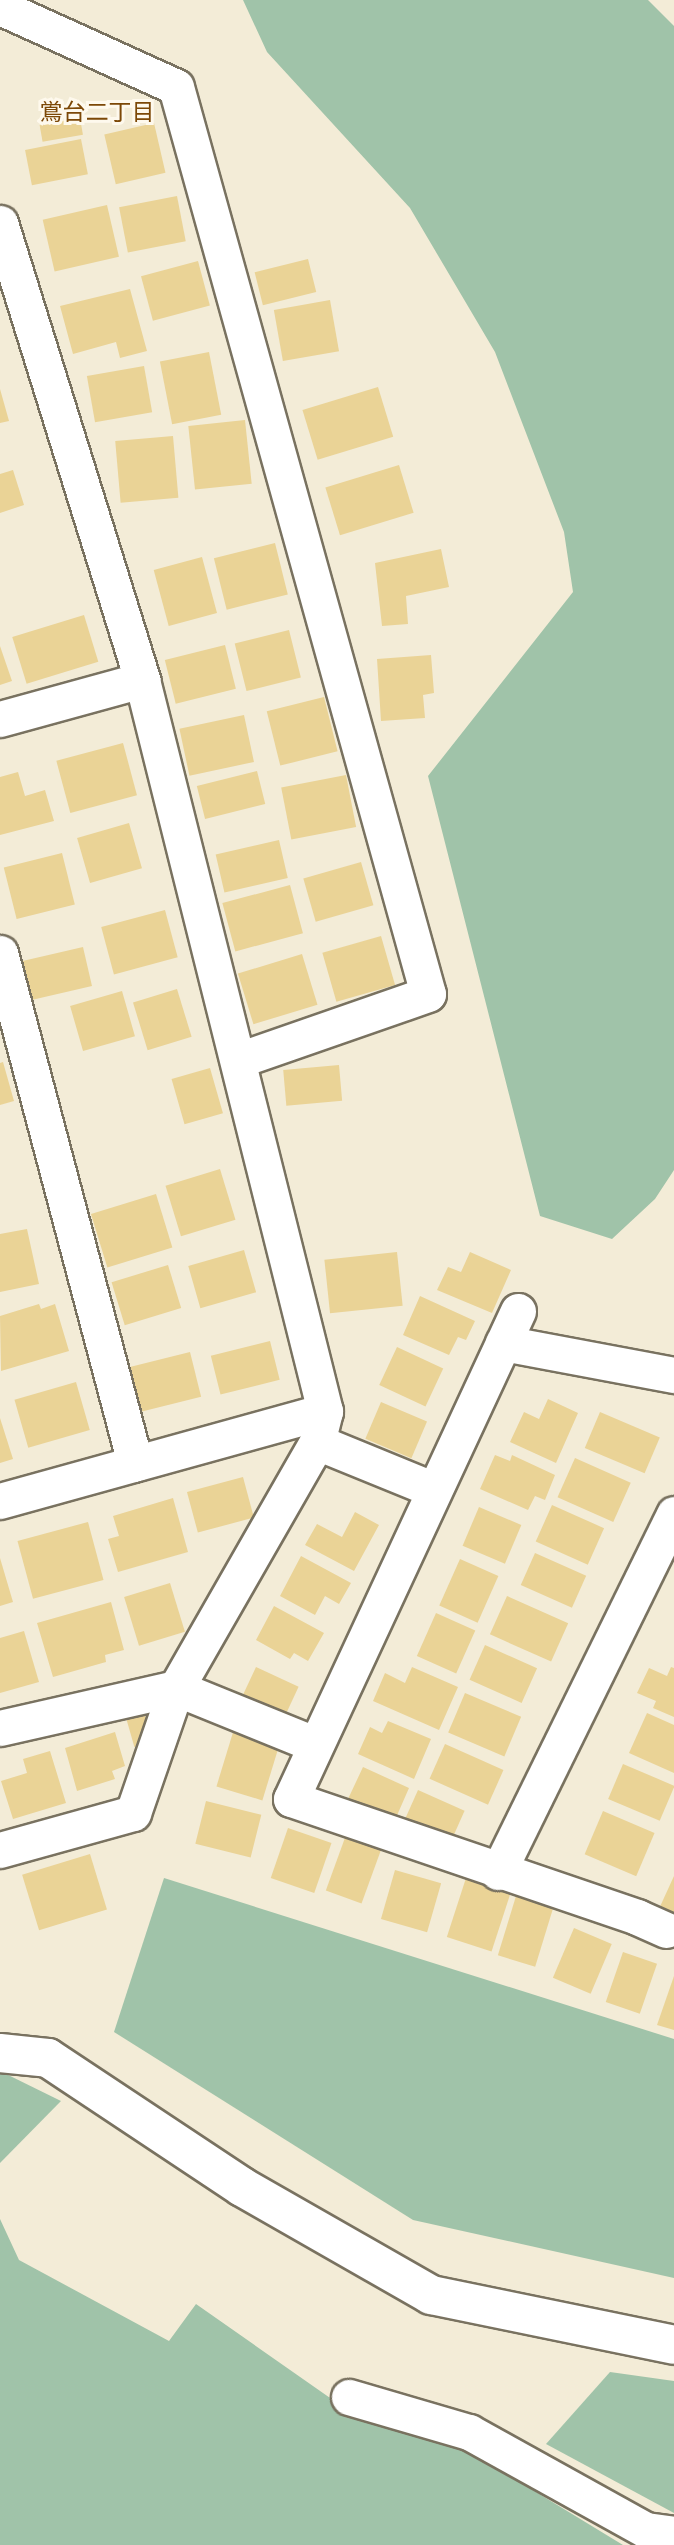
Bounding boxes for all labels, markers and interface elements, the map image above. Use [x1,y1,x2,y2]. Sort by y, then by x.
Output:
district label: 鴬台二丁目 [40,98,154,126]

